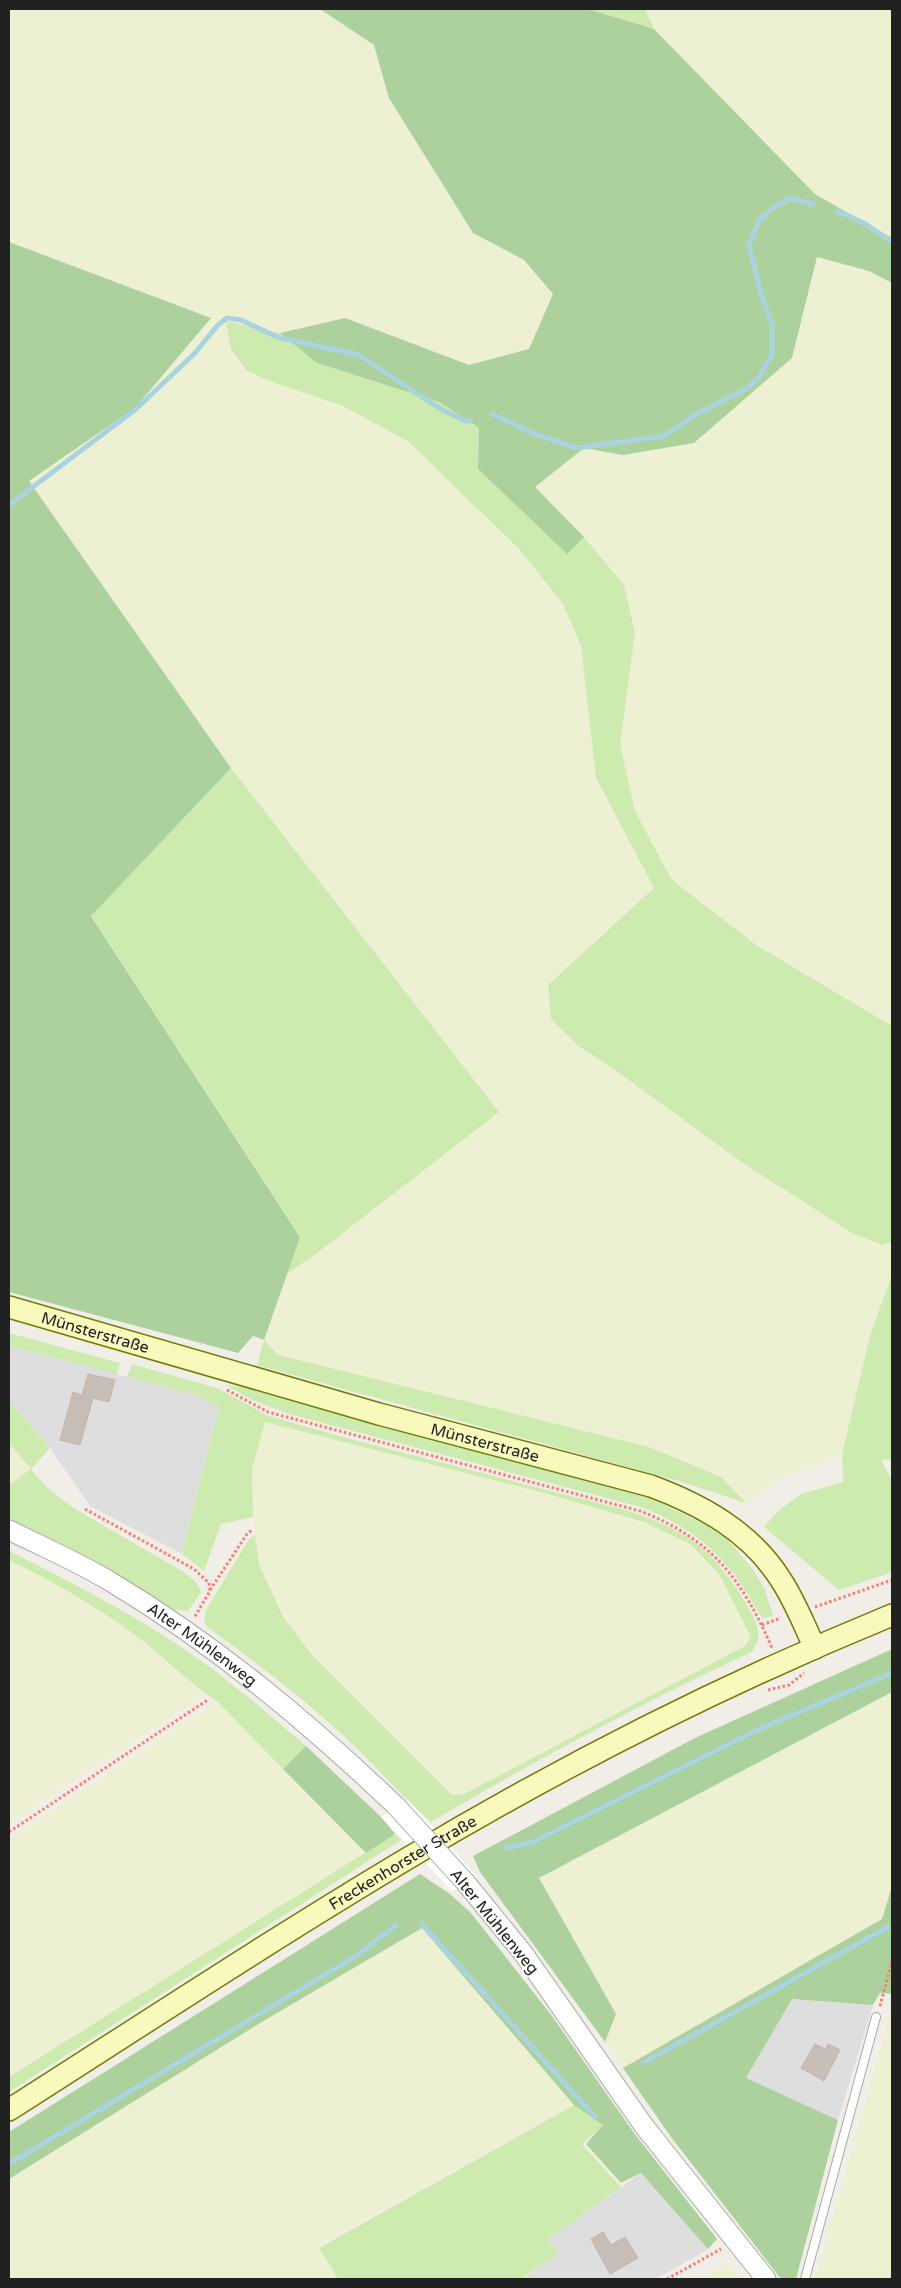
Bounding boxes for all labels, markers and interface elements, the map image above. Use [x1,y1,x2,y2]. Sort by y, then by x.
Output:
street label: Münsterstraße [39,1308,151,1358]
street label: Münsterstraße [429,1419,541,1467]
street label: Alter Mühlenweg [143,1598,261,1691]
street label: Freckenhorster Straße [325,1811,480,1915]
street label: Alter Mühlenweg [445,1865,543,1979]

